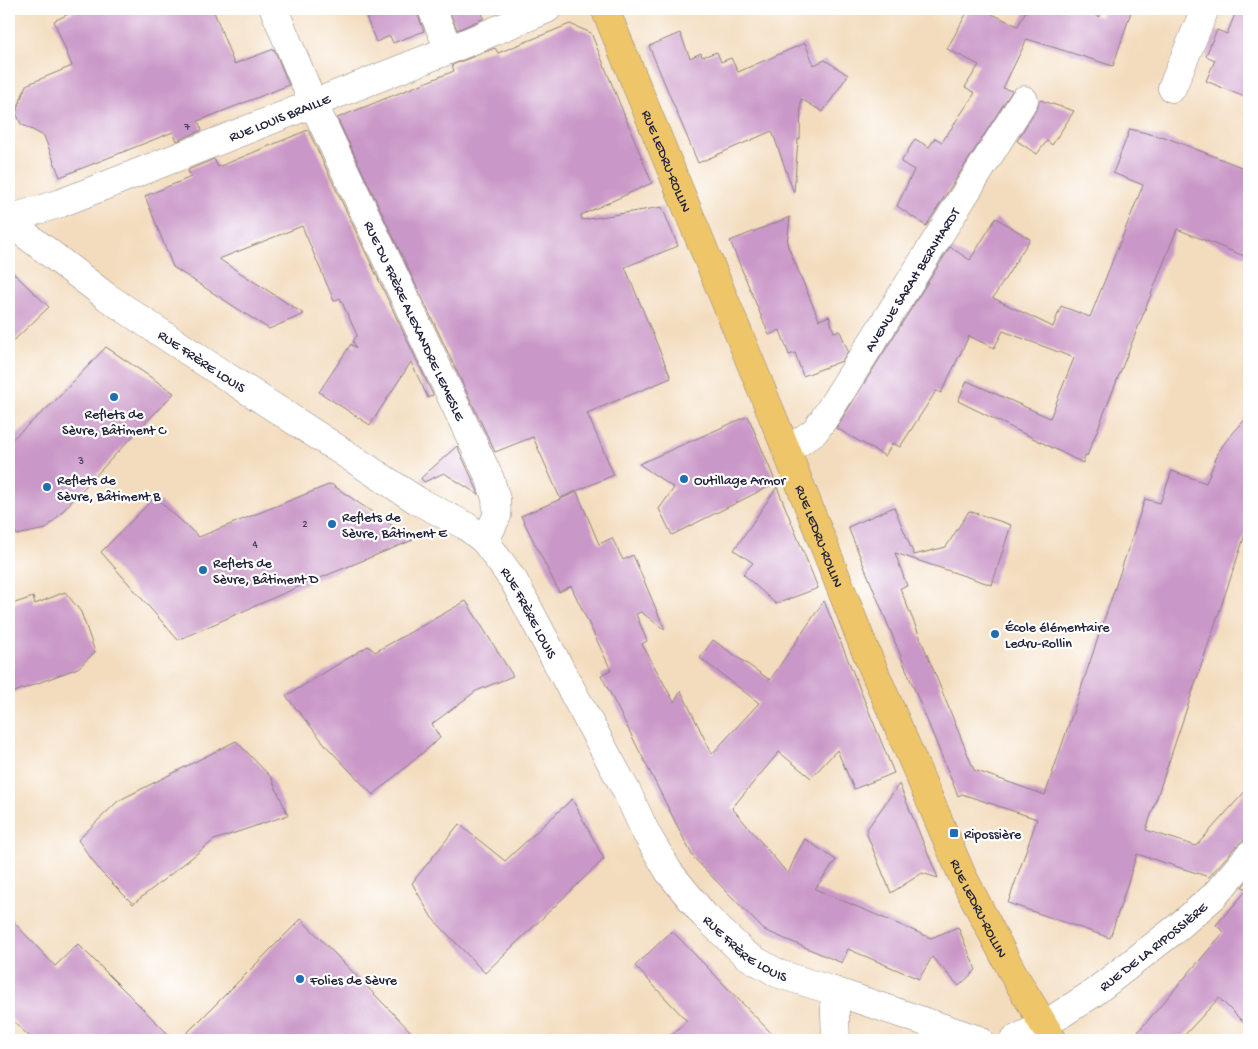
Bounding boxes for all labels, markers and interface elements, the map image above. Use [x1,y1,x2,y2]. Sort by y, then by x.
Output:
street label: RUE LOUIS BRAILLE [227,91,334,147]
street label: RUE LEDRU-ROLLIN [636,108,694,215]
house number: 7 [183,122,190,134]
street label: AVENUE SARAH BERNHARDT [862,205,965,356]
street label: RUE DU FRÈRE ALEXANDRE LEMESLE [359,219,468,425]
street label: RUE FRÈRE LOUIS [154,327,249,398]
marker: Reflets de Sèvre, Bâtiment C [108,391,120,403]
place label: Reflets de Sèvre, Bâtiment C [62,407,167,440]
house number: 3 [77,456,84,468]
place label: Reflets de Sèvre, Bâtiment B [57,473,161,506]
marker: Outillage Armor [678,473,690,485]
place label: Outillage Armor [694,473,787,490]
marker: Reflets de Sèvre, Bâtiment B [41,481,53,493]
street label: RUE LEDRU-ROLLIN [790,483,846,590]
place label: Reflets de Sèvre, Bâtiment E [342,510,448,543]
marker: Reflets de Sèvre, Bâtiment E [326,518,338,530]
house number: 2 [302,519,308,531]
house number: 4 [252,539,258,551]
place label: Reflets de Sèvre, Bâtiment D [213,556,319,589]
marker: Reflets de Sèvre, Bâtiment D [197,564,209,576]
street label: RUE FRÈRE LOUIS [496,565,559,662]
place label: École élémentaire Ledru-Rollin [1005,620,1110,653]
marker: École élémentaire Ledru-Rollin [989,628,1001,640]
marker: Ripossière [948,827,960,839]
place label: Ripossière [964,827,1022,844]
street label: RUE LEDRU-ROLLIN [945,857,1010,961]
street label: RUE DE LA RIPOSSIÈRE [1097,899,1213,996]
street label: RUE FRÈRE LOUIS [698,913,789,987]
marker: Folies de Sèvre [294,973,306,985]
place label: Folies de Sèvre [309,973,398,990]

